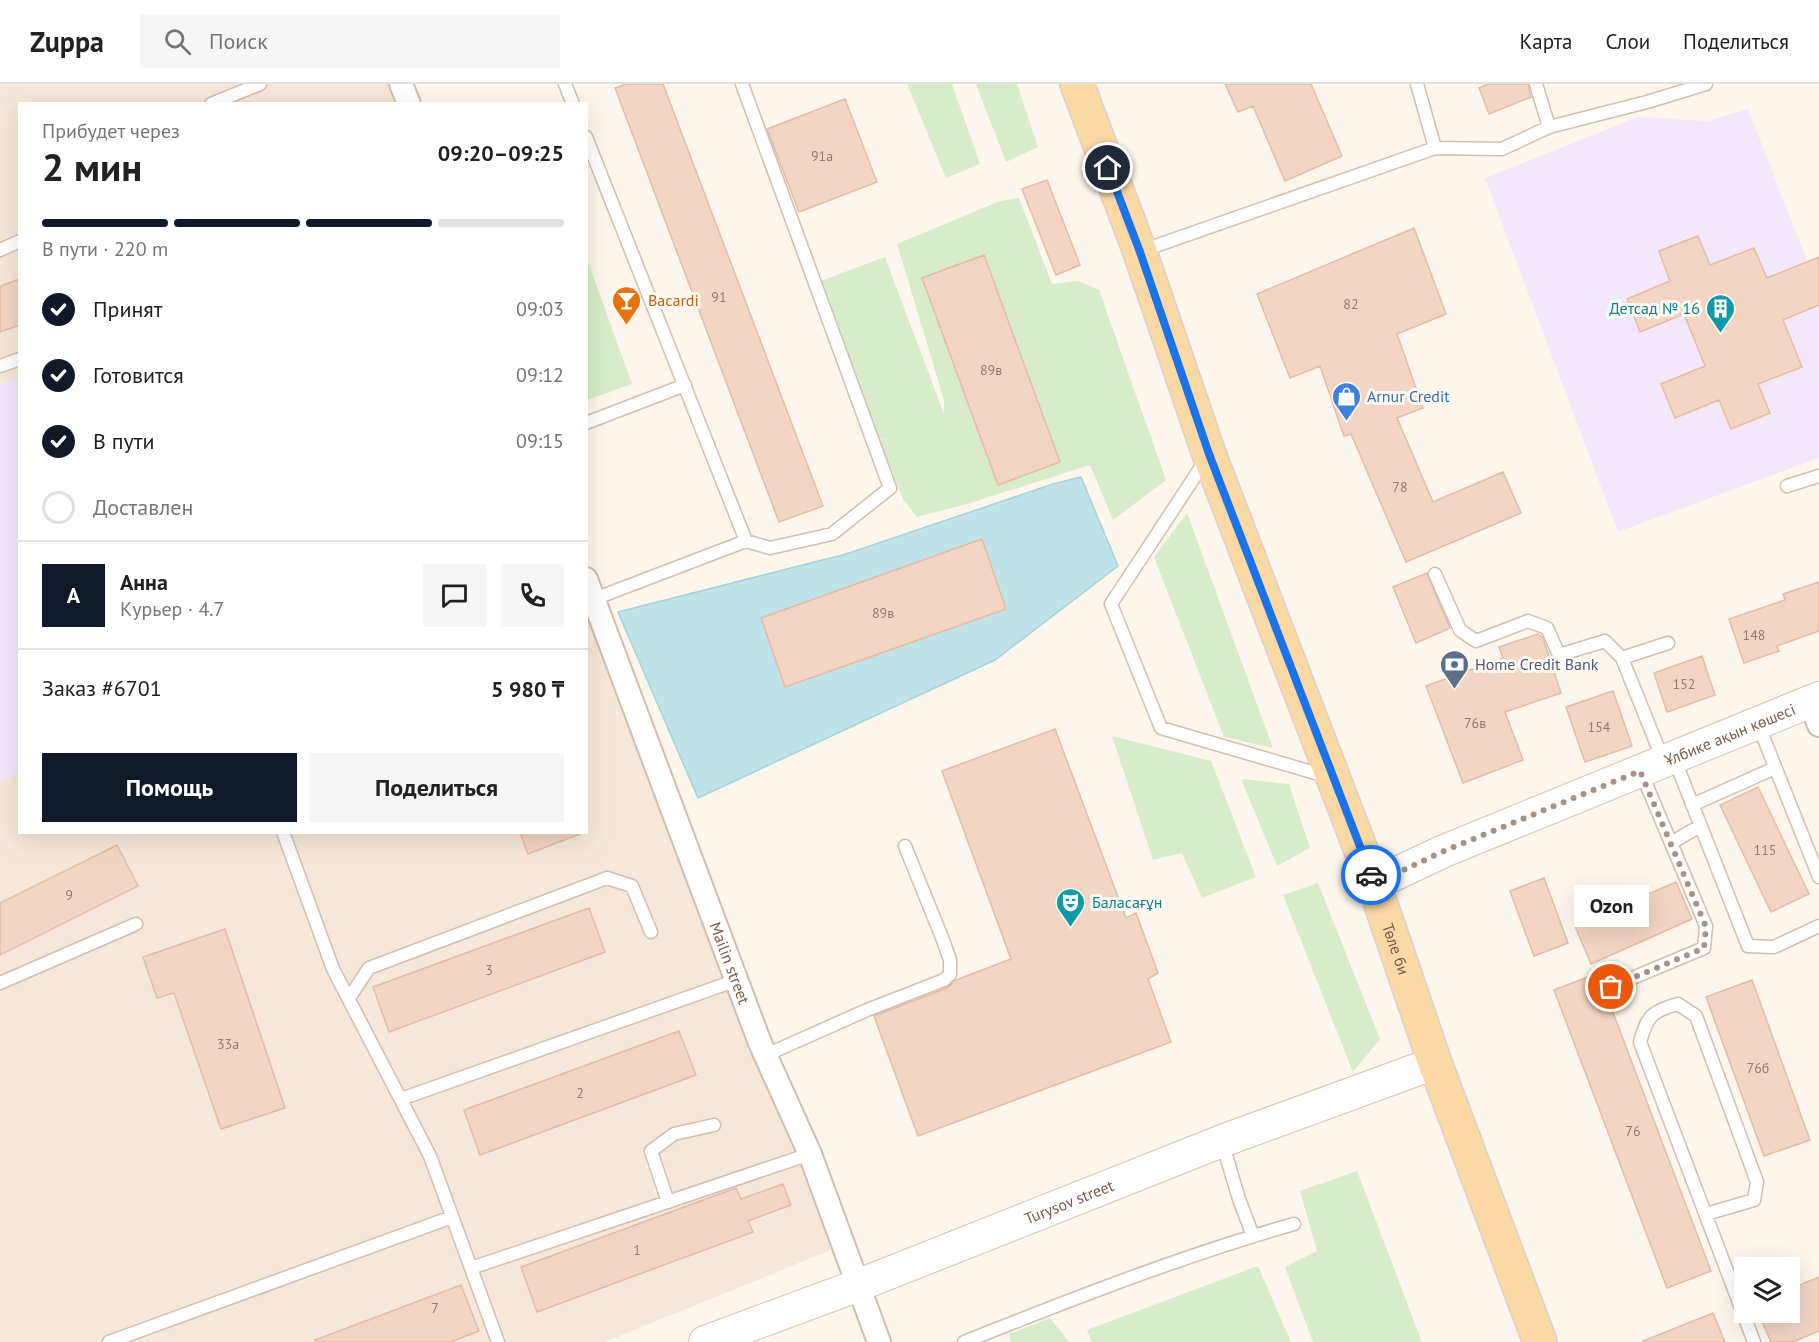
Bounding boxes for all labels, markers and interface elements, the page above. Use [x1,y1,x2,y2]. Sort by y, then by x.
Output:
search box [140,14,560,68]
text: Zuppa [30,23,104,60]
icon: search [161,25,194,58]
text: Поиск [209,27,268,55]
text: Карта [1519,28,1572,55]
text: Слои [1605,28,1650,55]
text: Поделиться [1683,28,1789,55]
text: Прибудет через [42,118,180,144]
text: 09:20–09:25 [438,139,564,167]
text: 2 мин [42,141,142,192]
pin [1082,142,1133,193]
house number: 91а [811,147,833,165]
icon: home [1091,151,1124,184]
text: В пути · 220 m [42,236,168,262]
bar icon: Bacardi [611,284,643,326]
house number: 91 [711,288,727,306]
place label: Bacardi [648,290,699,310]
building icon: Детсад № 16 [1705,292,1737,334]
icon: check [42,293,75,326]
text: Принят [93,295,163,323]
house number: 82 [1343,295,1359,313]
text: 09:03 [516,296,564,322]
place label: Детсад № 16 [1609,298,1700,318]
icon: check [42,359,75,392]
text: Готовится [93,361,184,389]
house number: 89в [980,361,1002,379]
text: 09:12 [516,362,564,388]
shop icon: Arnur Credit [1330,380,1362,422]
place label: Arnur Credit [1367,386,1450,406]
icon: check [42,425,75,458]
text: В пути [93,427,155,455]
text: 09:15 [516,428,564,454]
house number: 78 [1392,478,1408,496]
text: Доставлен [93,493,193,521]
button: chat [423,564,486,627]
button: phone [501,564,564,627]
text: Анна [120,568,168,596]
text: А [67,581,80,609]
text: Курьер · 4.7 [120,596,224,622]
house number: 89в [872,604,894,622]
house number: 148 [1743,626,1765,644]
bank icon: Home Credit Bank [1438,648,1470,690]
place label: Home Credit Bank [1475,654,1599,674]
text: Заказ #6701 [42,674,162,702]
text: 5 980 ₸ [491,675,564,703]
house number: 152 [1673,675,1695,693]
street label: Ұлбике ақын көшесі [1661,699,1798,770]
house number: 76в [1464,714,1486,732]
house number: 154 [1588,718,1611,736]
button: Помощь [42,753,297,822]
button: Поделиться [309,753,564,822]
house number: 115 [1754,841,1776,859]
courier [1341,845,1401,905]
icon: car [1355,859,1388,892]
callout: Ozon [1574,885,1648,927]
house number: 9 [65,886,73,904]
theatre icon: Баласағұн [1055,886,1087,928]
place label: Баласағұн [1092,892,1162,912]
text: Ozon [1590,893,1633,919]
street label: Mailin street [705,919,755,1007]
street label: Төле би [1378,921,1414,977]
house number: 3 [485,961,493,979]
pin [1585,961,1636,1012]
icon: bag [1594,970,1627,1003]
house number: 33а [217,1035,239,1053]
house number: 76б [1747,1059,1769,1077]
house number: 2 [576,1084,584,1102]
house number: 76 [1625,1122,1641,1140]
street label: Turysov street [1021,1175,1117,1228]
house number: 1 [633,1241,641,1259]
map controls [1734,1257,1800,1323]
button: layers [1734,1257,1800,1323]
house number: 7 [431,1299,439,1317]

